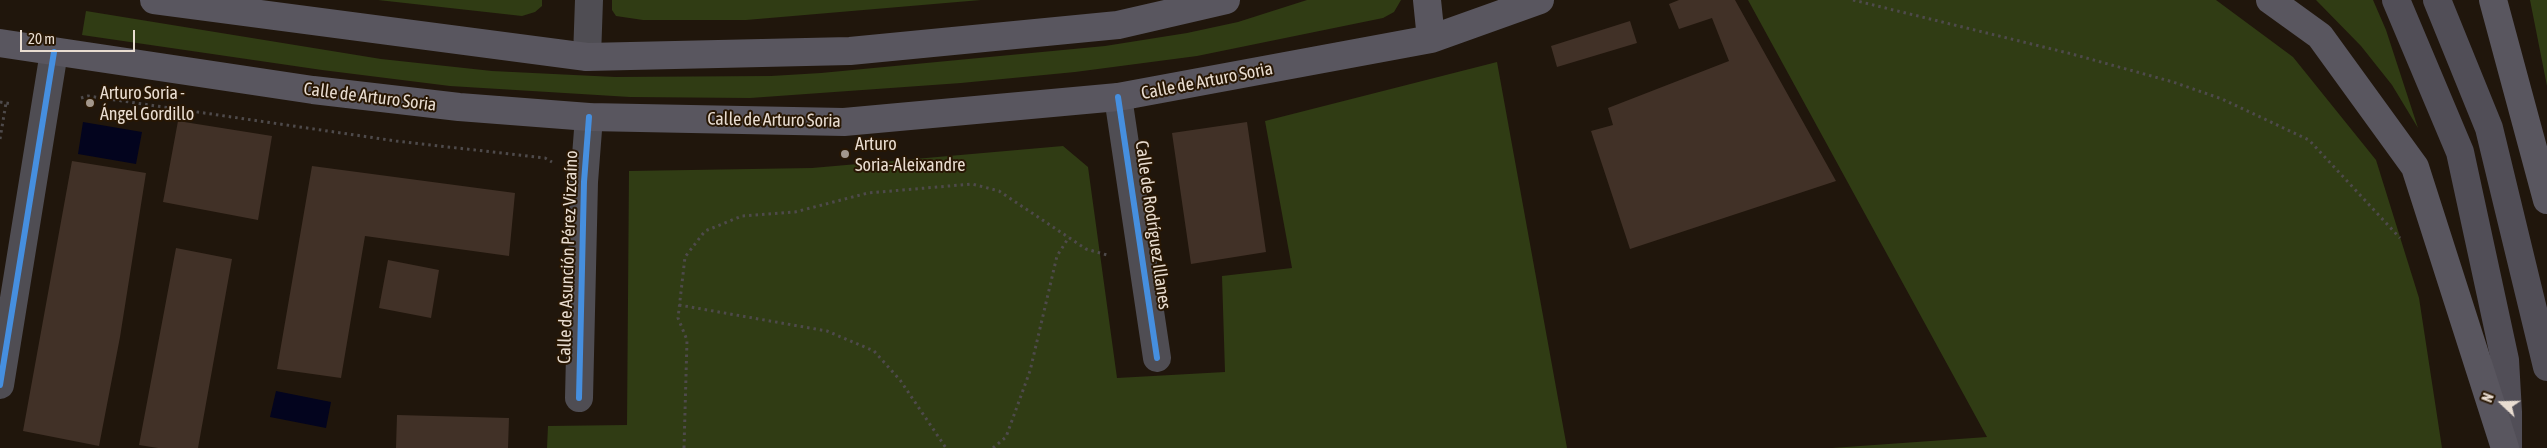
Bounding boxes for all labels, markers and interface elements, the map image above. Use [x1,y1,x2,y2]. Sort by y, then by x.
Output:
scale bar [22,20,138,52]
text: 20 m [28,30,55,47]
street label: Calle de Arturo Soria [1139,58,1275,104]
street label: Calle de Arturo Soria [302,78,438,116]
place label: Arturo Soria - Ángel Gordillo [100,82,194,125]
marker: Arturo Soria - Ángel Gordillo [84,97,96,109]
street label: Calle de Arturo Soria [707,108,841,132]
place label: Arturo Soria-Aleixandre [855,133,965,176]
street label: Calle de Rodríguez Illanes [1130,139,1176,311]
marker: Arturo Soria-Aleixandre [839,148,851,160]
street label: Calle de Asunción Pérez Vizcaíno [553,150,583,364]
north arrow [2477,378,2527,428]
text: N [2479,391,2497,404]

